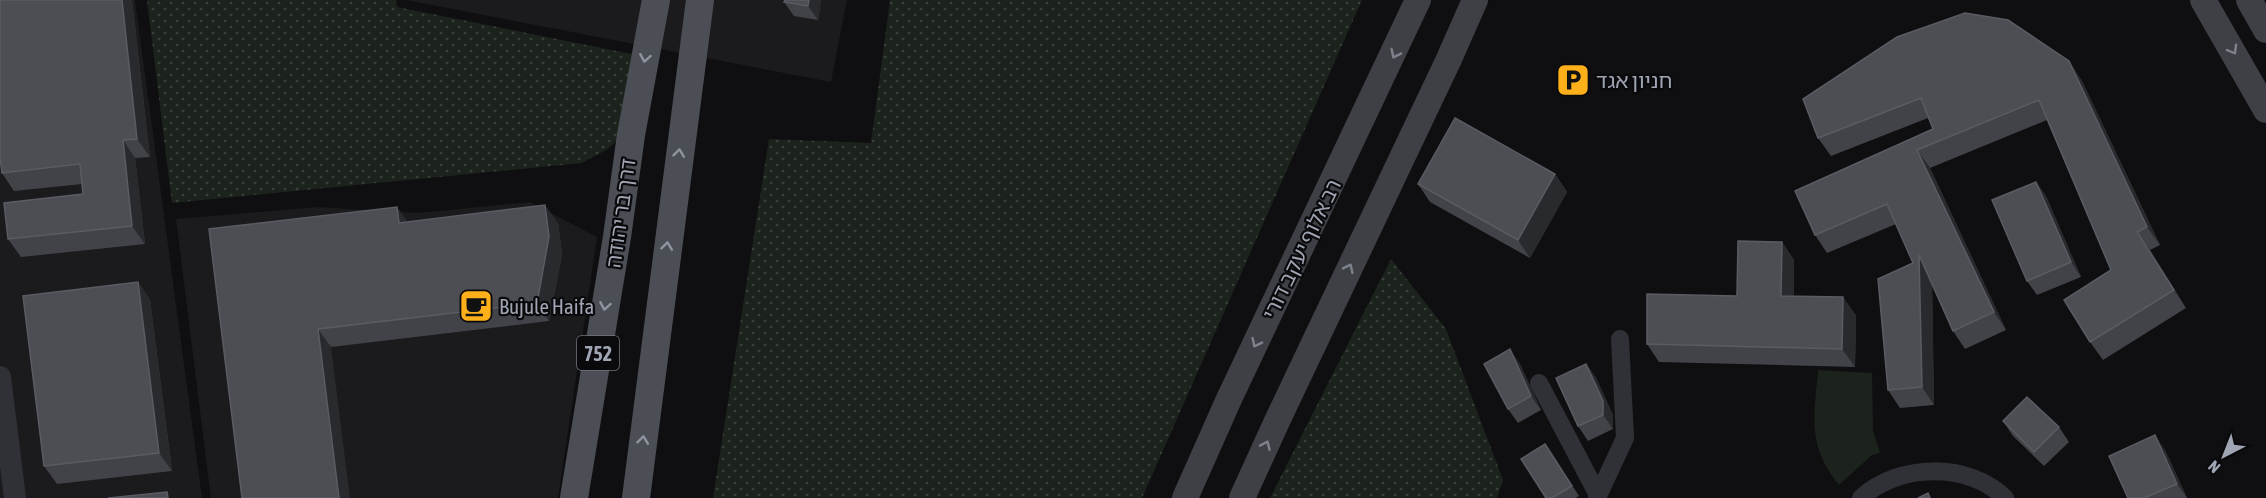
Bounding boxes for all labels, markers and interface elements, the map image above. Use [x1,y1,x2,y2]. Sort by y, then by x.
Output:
one-way arrow [2225,44,2237,54]
one-way arrow [1390,47,1402,58]
one-way arrow [639,52,652,62]
parking icon: חניון אגד [1555,62,1591,98]
place label: חניון אגד [1596,68,1672,92]
one-way arrow [672,149,685,158]
street label: דרך בר יהודה [600,157,640,269]
street label: רב אלוף יעקב דורי [1257,175,1345,323]
one-way arrow [661,242,673,251]
one-way arrow [1342,264,1354,275]
cafe icon: Bujule Haifa [458,288,494,324]
place label: Bujule Haifa [499,294,594,318]
one-way arrow [600,302,612,311]
road number: 752 [577,336,619,370]
one-way arrow [1252,337,1264,348]
north arrow [2194,426,2254,486]
one-way arrow [636,435,649,445]
one-way arrow [1259,440,1271,451]
text: N [2204,457,2223,477]

